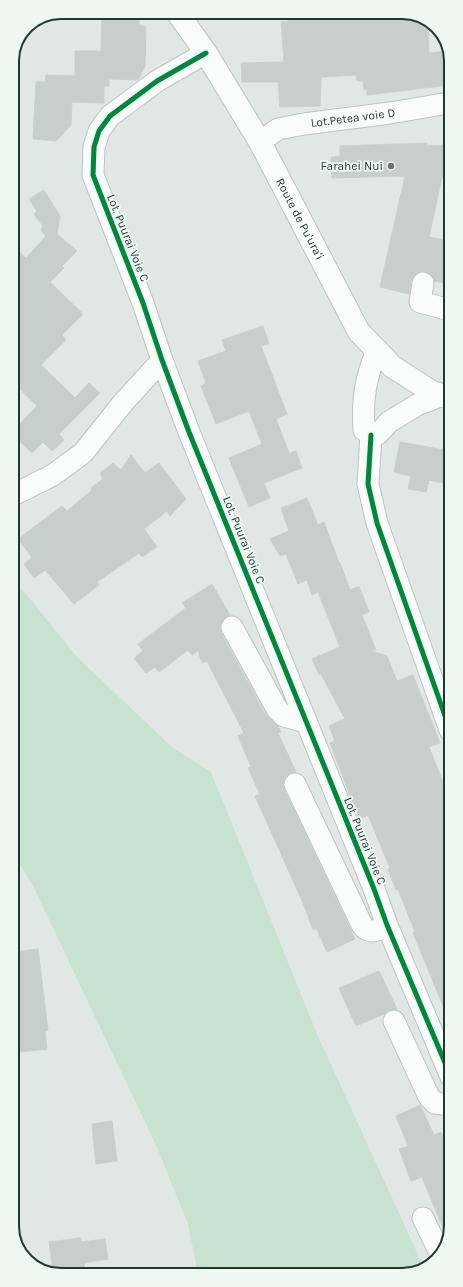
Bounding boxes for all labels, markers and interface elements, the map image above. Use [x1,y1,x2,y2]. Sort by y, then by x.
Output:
street label: Lot.Petea voie D [310,105,396,130]
place label: Farahei Nui [321,159,383,173]
marker: Farahei Nui [386,161,396,171]
street label: Route de Pu'ura'i [273,176,327,262]
street label: Lot. Puurai Voie C [104,192,152,284]
street label: Lot. Puurai Voie C [220,494,268,586]
street label: Lot. Puurai Voie C [341,795,389,887]

